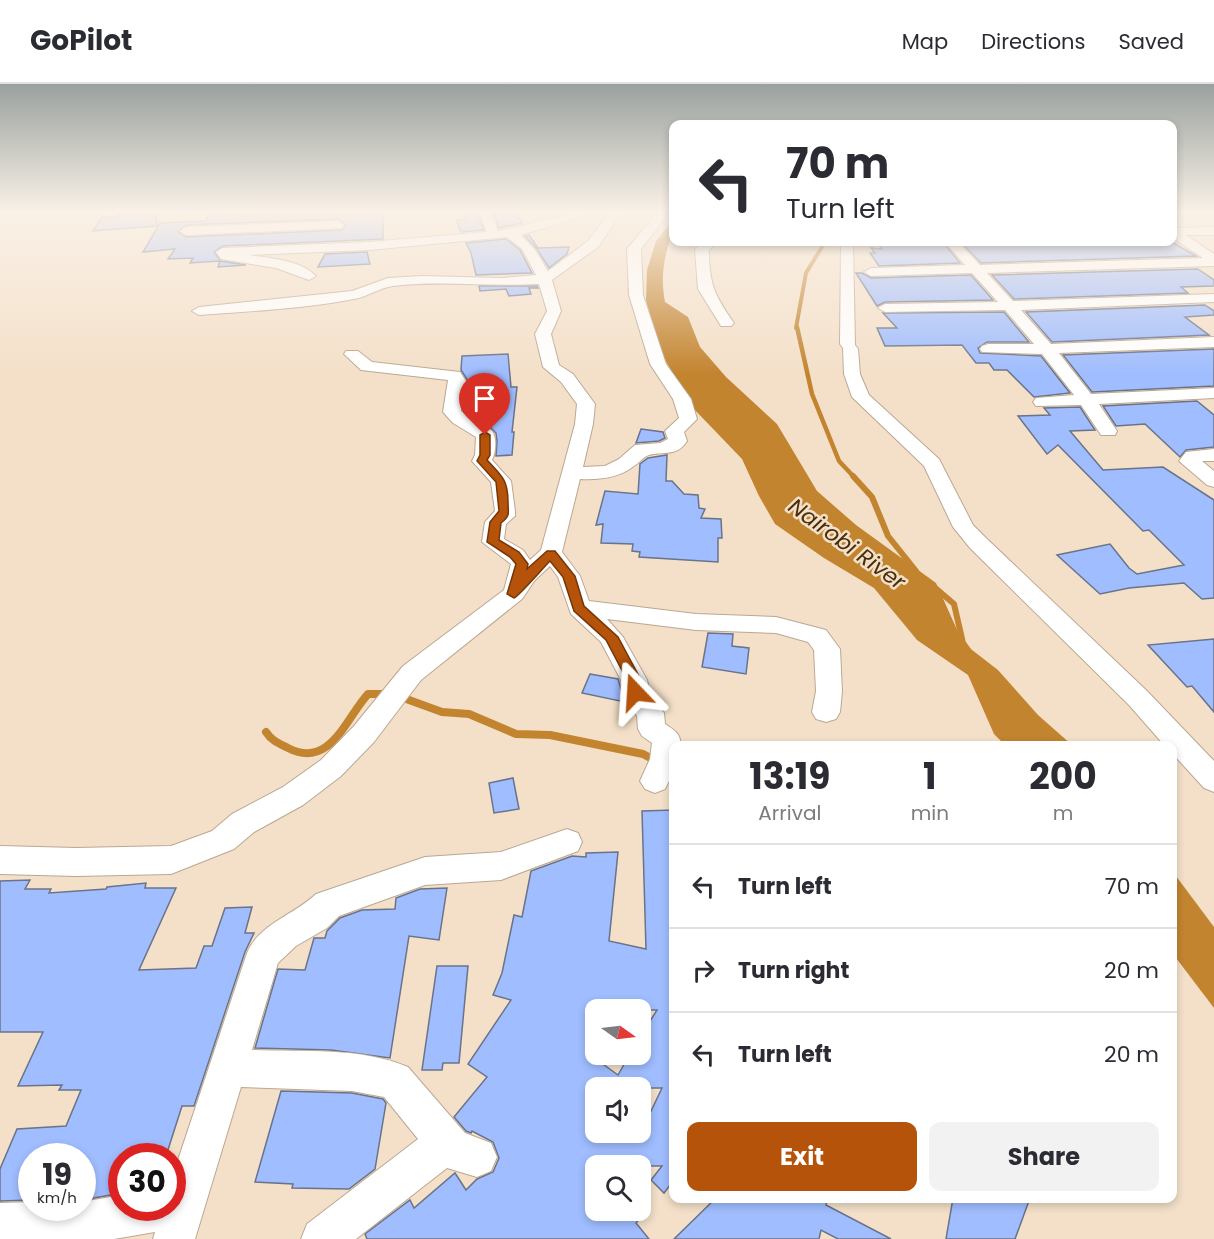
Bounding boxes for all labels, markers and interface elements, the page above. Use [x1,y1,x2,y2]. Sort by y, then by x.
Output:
text: GoPilot [30,21,132,60]
text: Map [902,27,948,56]
text: Directions [981,27,1085,56]
text: Saved [1118,27,1184,56]
text: 70 m [786,134,889,193]
icon: left [687,144,765,222]
text: Turn left [786,190,895,227]
pin [459,373,510,435]
icon: arrive [468,382,501,415]
water label: Nairobi River [782,491,913,598]
position arrow [603,660,667,724]
text: 13:19 [749,751,830,802]
text: 1 [923,751,937,802]
text: 200 [1029,751,1097,802]
text: Arrival [758,799,821,827]
text: min [911,799,949,827]
text: m [1053,799,1073,827]
icon: left [687,870,720,903]
text: Turn left [738,871,832,902]
text: 70 m [1105,871,1159,902]
icon: right [687,954,720,987]
text: Turn right [738,955,849,986]
text: 20 m [1104,955,1159,986]
north arrow [585,999,651,1065]
map controls [585,999,651,1221]
icon: left [687,1038,720,1071]
text: Turn left [738,1039,832,1070]
text: 20 m [1104,1039,1159,1070]
button: sound [585,1077,651,1143]
button: Exit [687,1122,917,1191]
button: Share [929,1122,1159,1191]
speed limit sign: 30 [108,1143,186,1221]
text: 19 [42,1153,72,1196]
button: search [585,1155,651,1221]
text: km/h [37,1187,77,1208]

